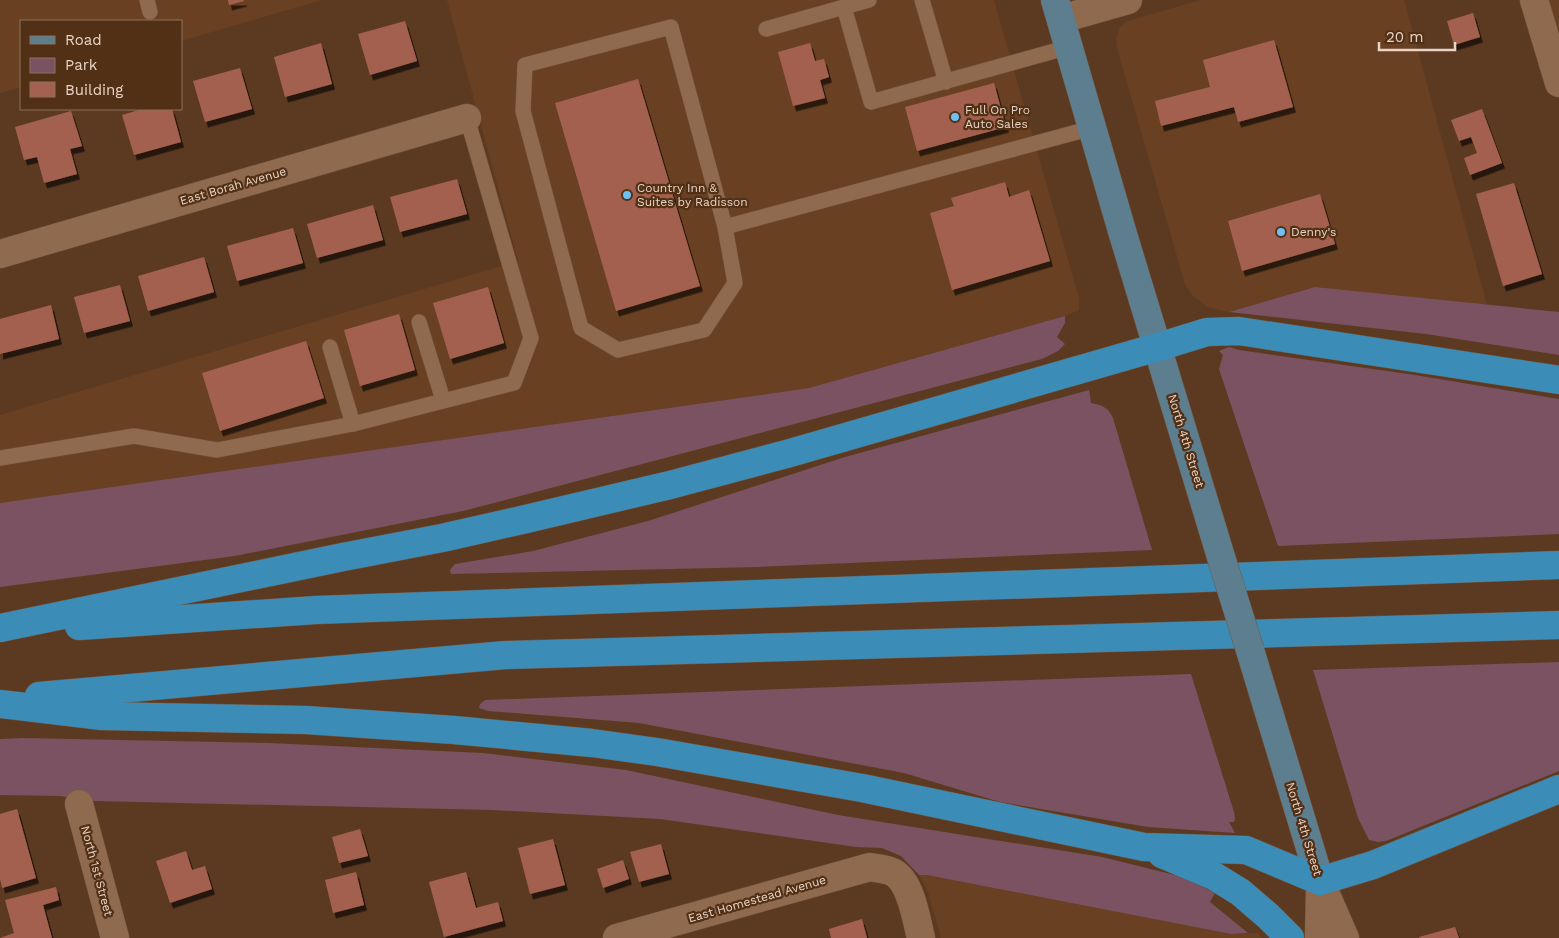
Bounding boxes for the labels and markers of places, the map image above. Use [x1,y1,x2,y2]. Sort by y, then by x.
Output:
place label: Full On Pro Auto Sales [965,103,1030,131]
marker: Full On Pro Auto Sales [949,111,961,123]
place label: Country Inn & Suites by Radisson [637,181,748,209]
marker: Country Inn & Suites by Radisson [621,189,633,201]
place label: Denny's [1291,225,1336,239]
marker: Denny's [1275,226,1287,238]

